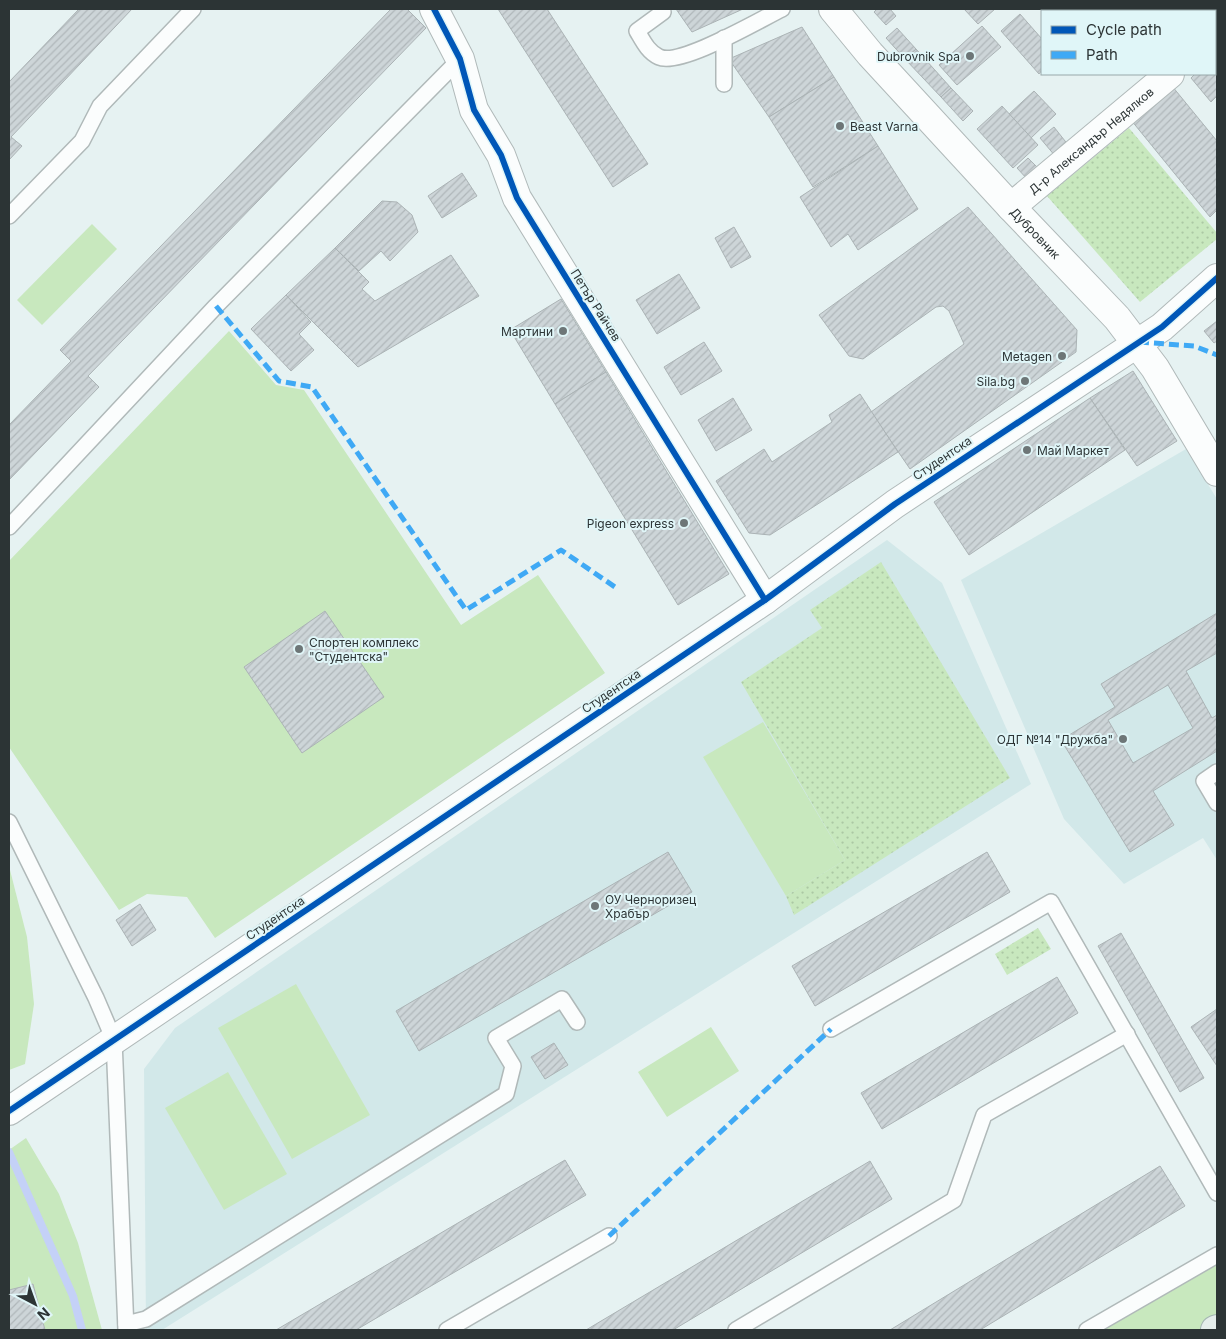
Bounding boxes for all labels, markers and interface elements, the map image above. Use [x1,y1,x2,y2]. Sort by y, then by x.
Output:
legend [1041,10,1216,75]
text: Cycle path [1086,20,1162,39]
text: Path [1086,45,1118,64]
place label: Dubrovnik Spa [877,49,960,64]
marker: Dubrovnik Spa [964,50,976,62]
street label: Д-р Александър Недялков [1025,83,1157,197]
place label: Beast Varna [850,119,918,134]
marker: Beast Varna [834,120,846,132]
street label: Дубровник [1008,204,1064,262]
street label: Петър Райчев [568,266,624,344]
place label: Мартини [501,324,553,339]
marker: Мартини [557,325,569,337]
place label: Metagen [1002,349,1052,364]
marker: Metagen [1056,350,1068,362]
place label: Sila.bg [977,374,1015,389]
marker: Sila.bg [1019,375,1031,387]
street label: Студентска [910,433,974,483]
place label: Май Маркет [1037,443,1109,458]
marker: Май Маркет [1021,444,1033,456]
place label: Pigeon express [587,516,674,531]
marker: Pigeon express [678,517,690,529]
place label: Спортен комплекс "Студентска" [309,635,419,664]
marker: Спортен комплекс "Студентска" [293,643,305,655]
street label: Студентска [579,666,643,716]
place label: ОДГ №14 "Дружба" [997,732,1113,747]
marker: ОДГ №14 "Дружба" [1117,733,1129,745]
place label: ОУ Черноризец Храбър [605,892,696,921]
street label: Студентска [243,893,307,943]
marker: ОУ Черноризец Храбър [589,900,601,912]
north arrow [10,1279,60,1329]
text: N [34,1304,53,1324]

